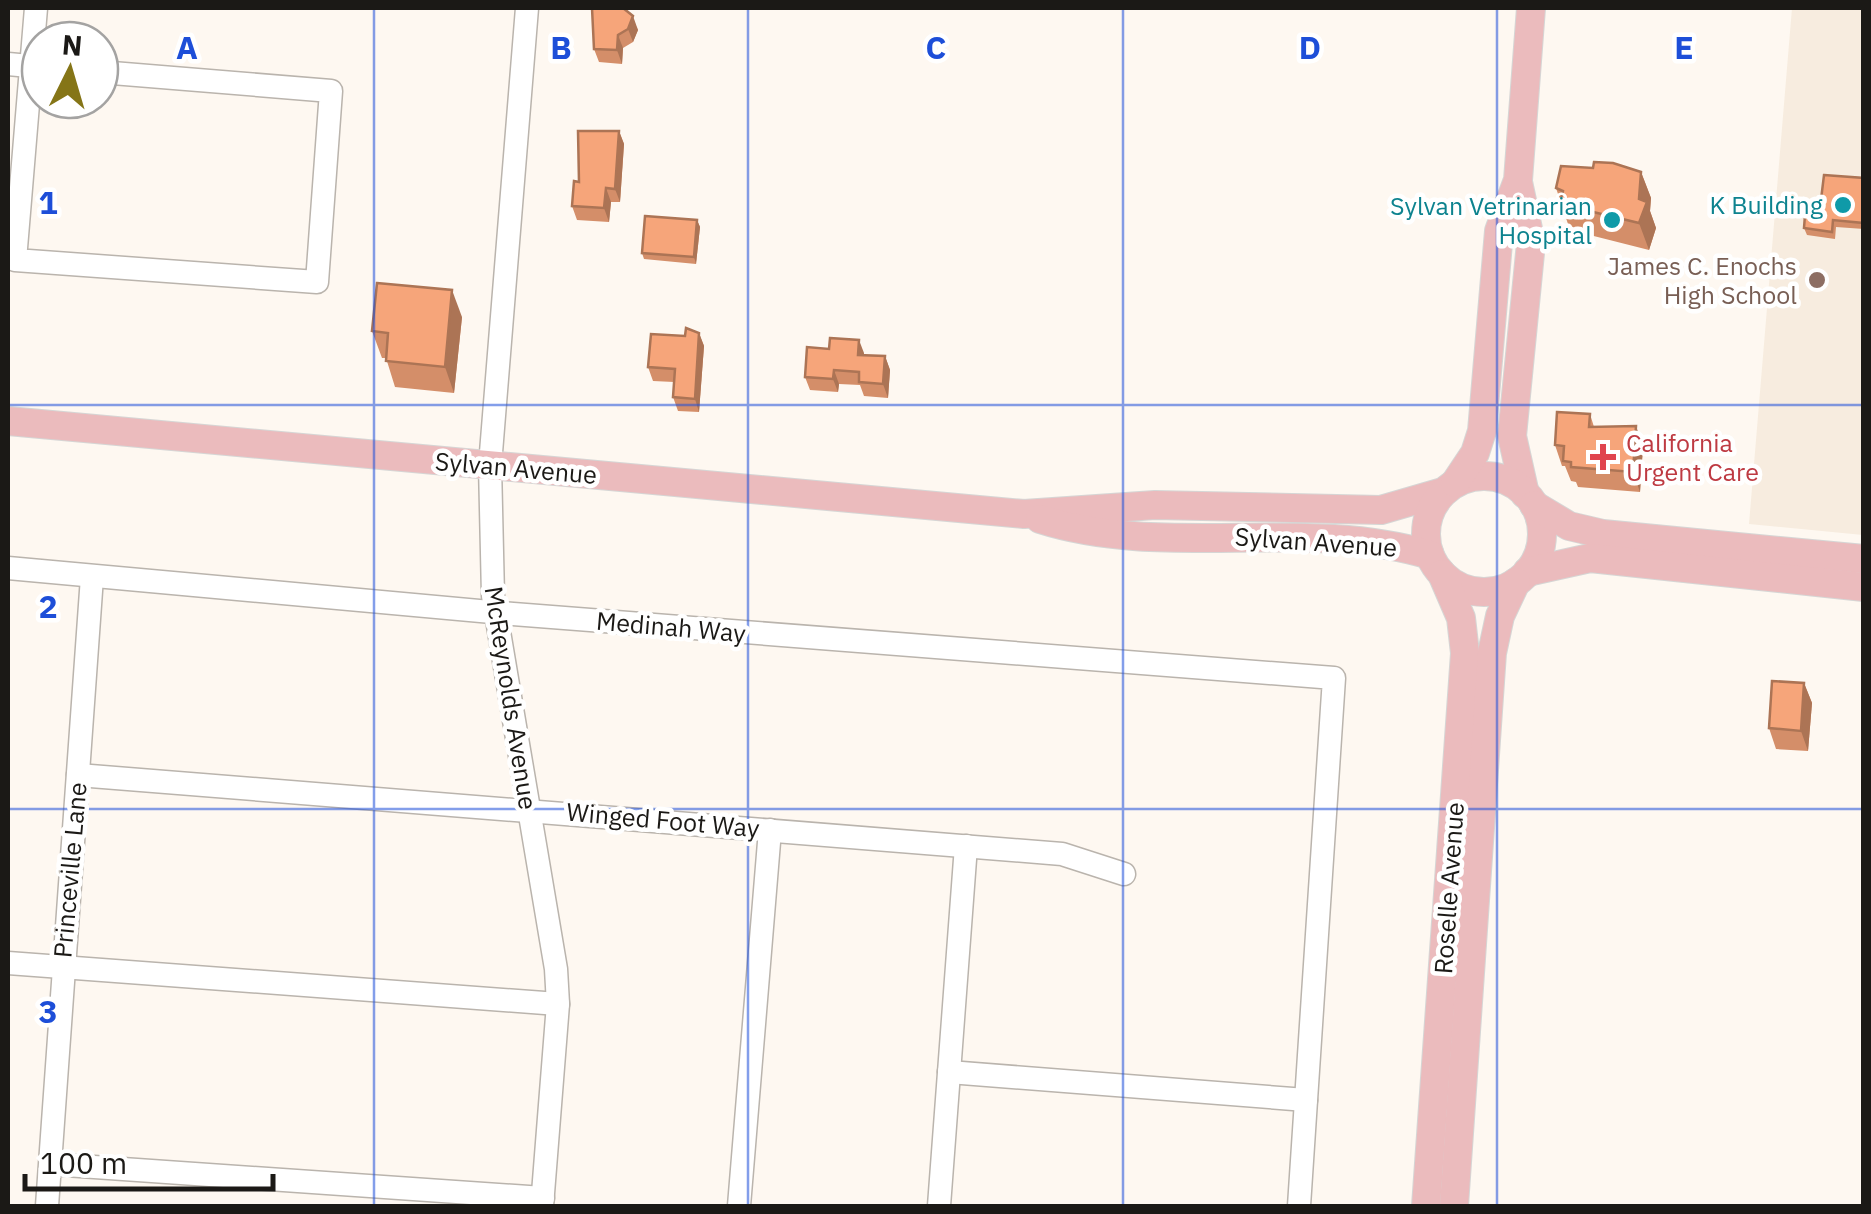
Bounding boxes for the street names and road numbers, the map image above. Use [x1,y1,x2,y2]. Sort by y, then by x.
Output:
street label: Sylvan Avenue [434,444,598,491]
street label: Sylvan Avenue [1234,519,1398,564]
street label: McReynolds Avenue [478,584,545,812]
street label: Medinah Way [595,604,748,650]
street label: Princeville Lane [45,781,94,959]
street label: Winged Foot Way [565,795,761,844]
street label: Roselle Avenue [1426,801,1471,975]

